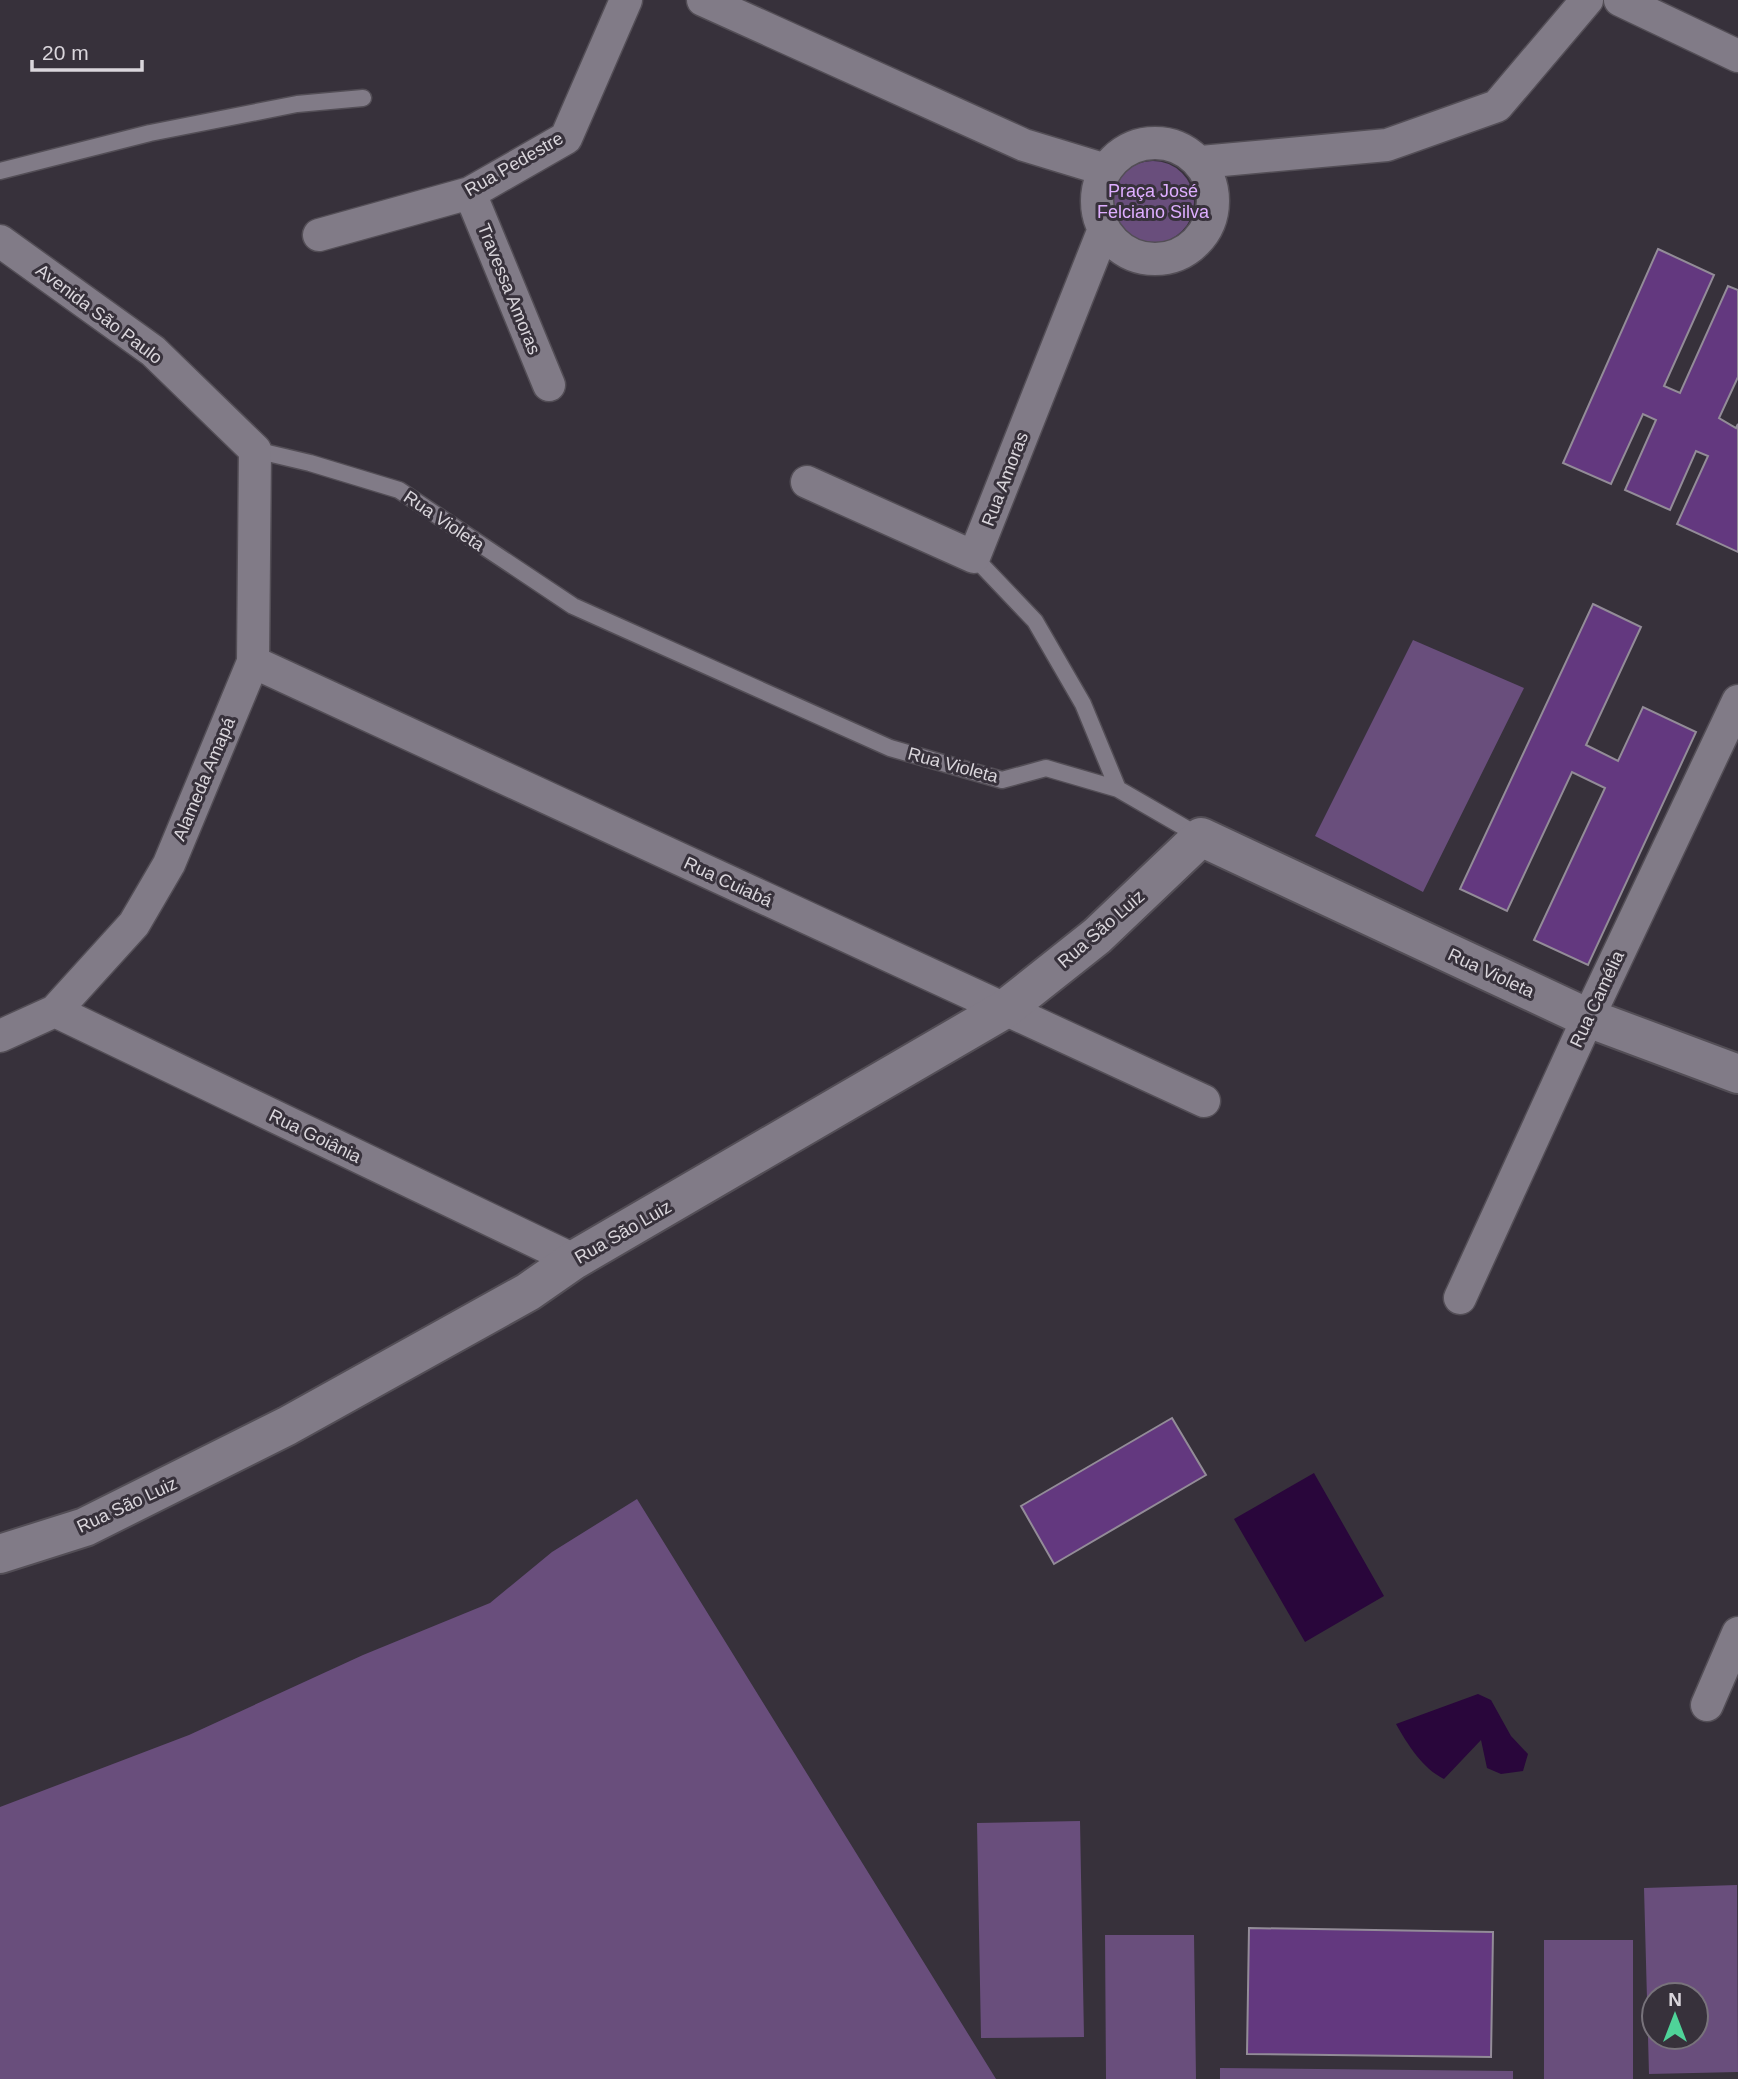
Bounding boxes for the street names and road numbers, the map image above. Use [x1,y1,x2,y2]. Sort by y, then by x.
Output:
street label: Rua Pedestre [461,128,567,200]
street label: Travessa Amoras [474,221,544,357]
street label: Avenida São Paulo [32,260,166,368]
street label: Rua Amoras [978,429,1032,529]
street label: Rua Violeta [400,487,489,556]
street label: Alameda Amapá [169,713,239,844]
street label: Rua Violeta [906,743,1001,787]
street label: Rua Cuiabá [681,853,776,912]
street label: Rua São Luiz [1054,886,1148,972]
street label: Rua Violeta [1445,944,1538,1002]
street label: Rua Camélia [1566,947,1628,1050]
street label: Rua Goiânia [266,1105,365,1167]
street label: Rua São Luiz [571,1196,675,1268]
street label: Rua São Luiz [74,1473,180,1537]

